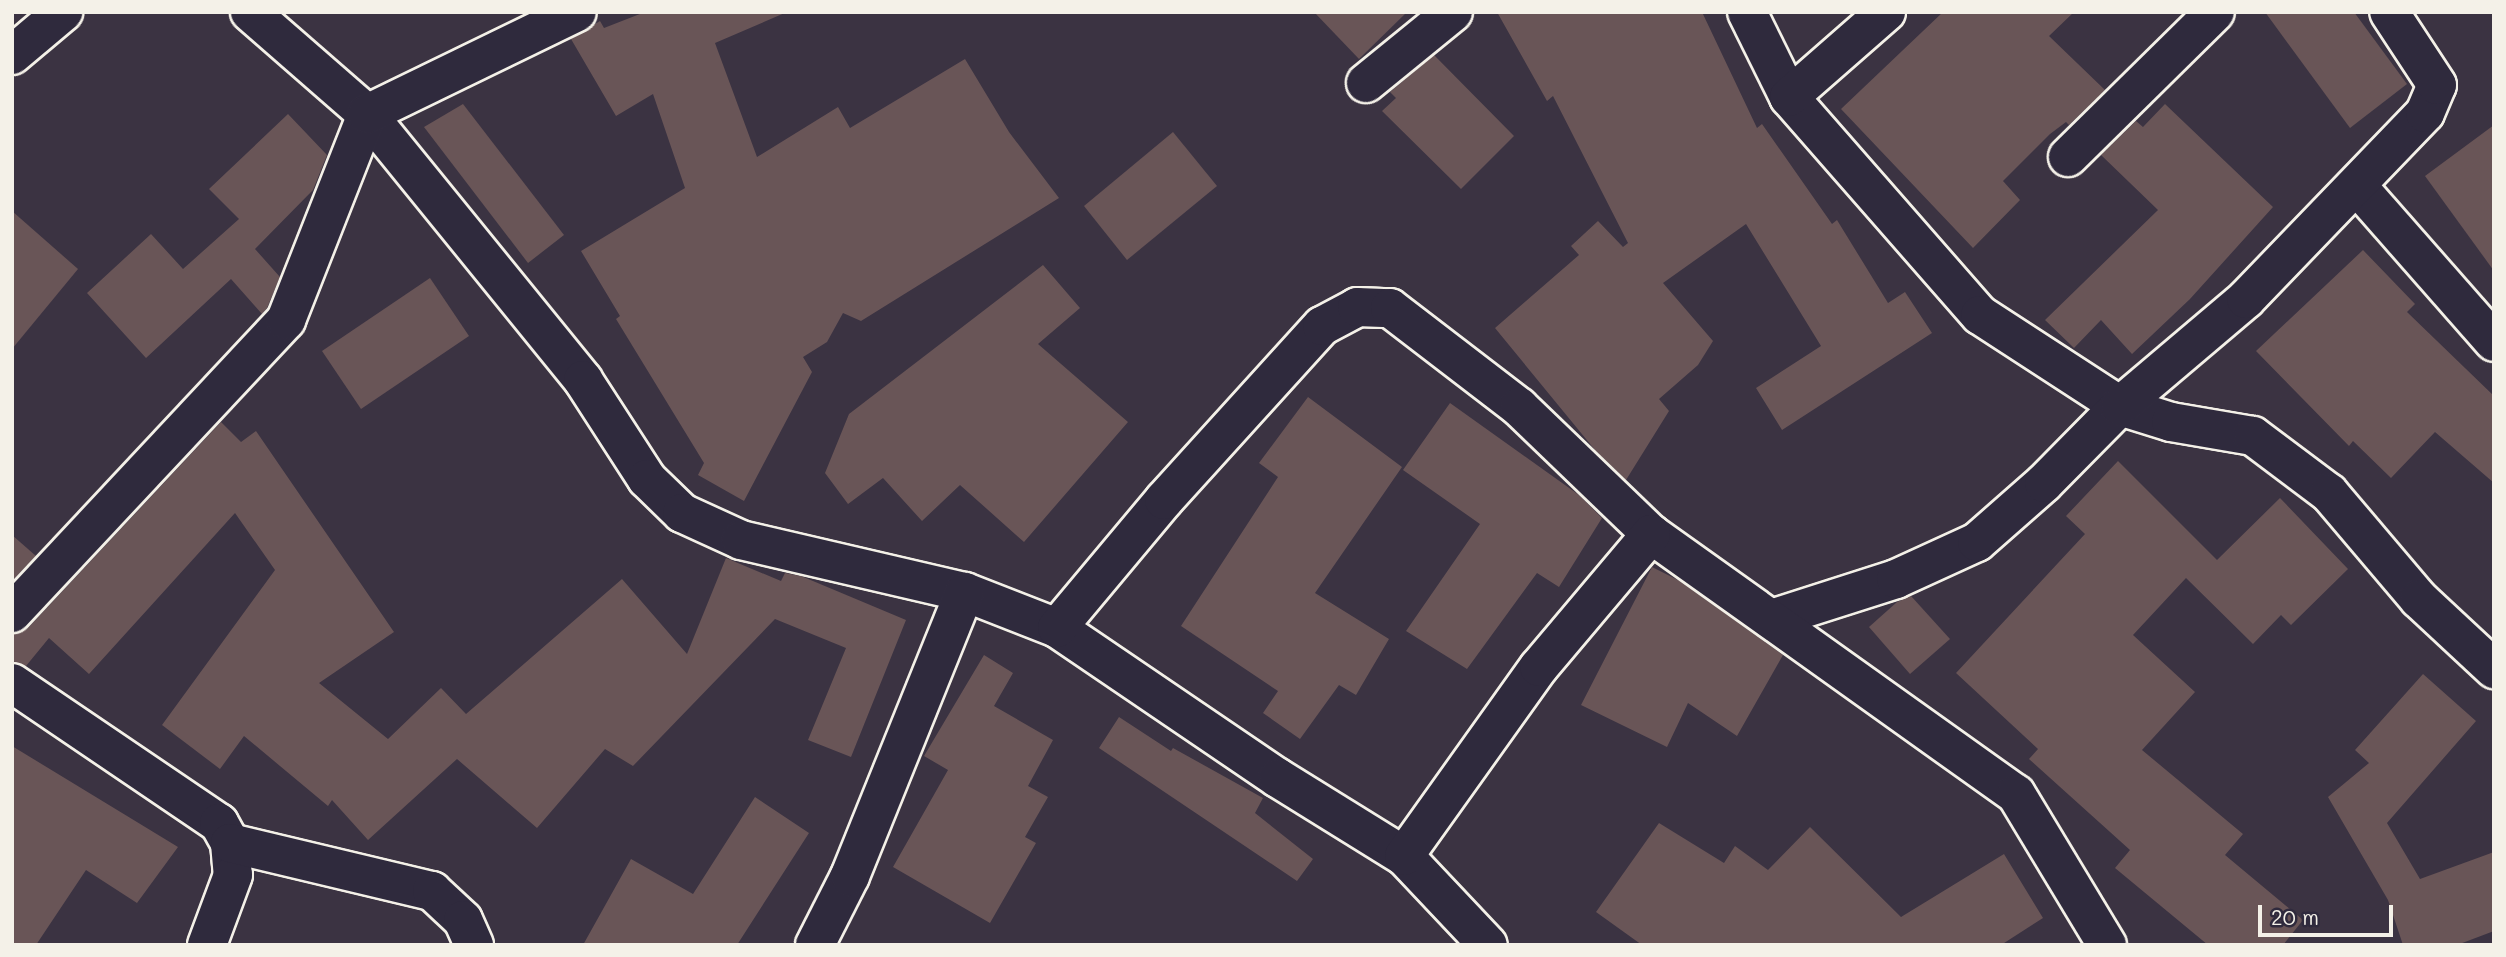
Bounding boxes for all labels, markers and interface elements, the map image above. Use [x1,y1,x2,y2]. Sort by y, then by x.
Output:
scale bar [2261,890,2396,934]
text: 20 m [2271,903,2319,930]

